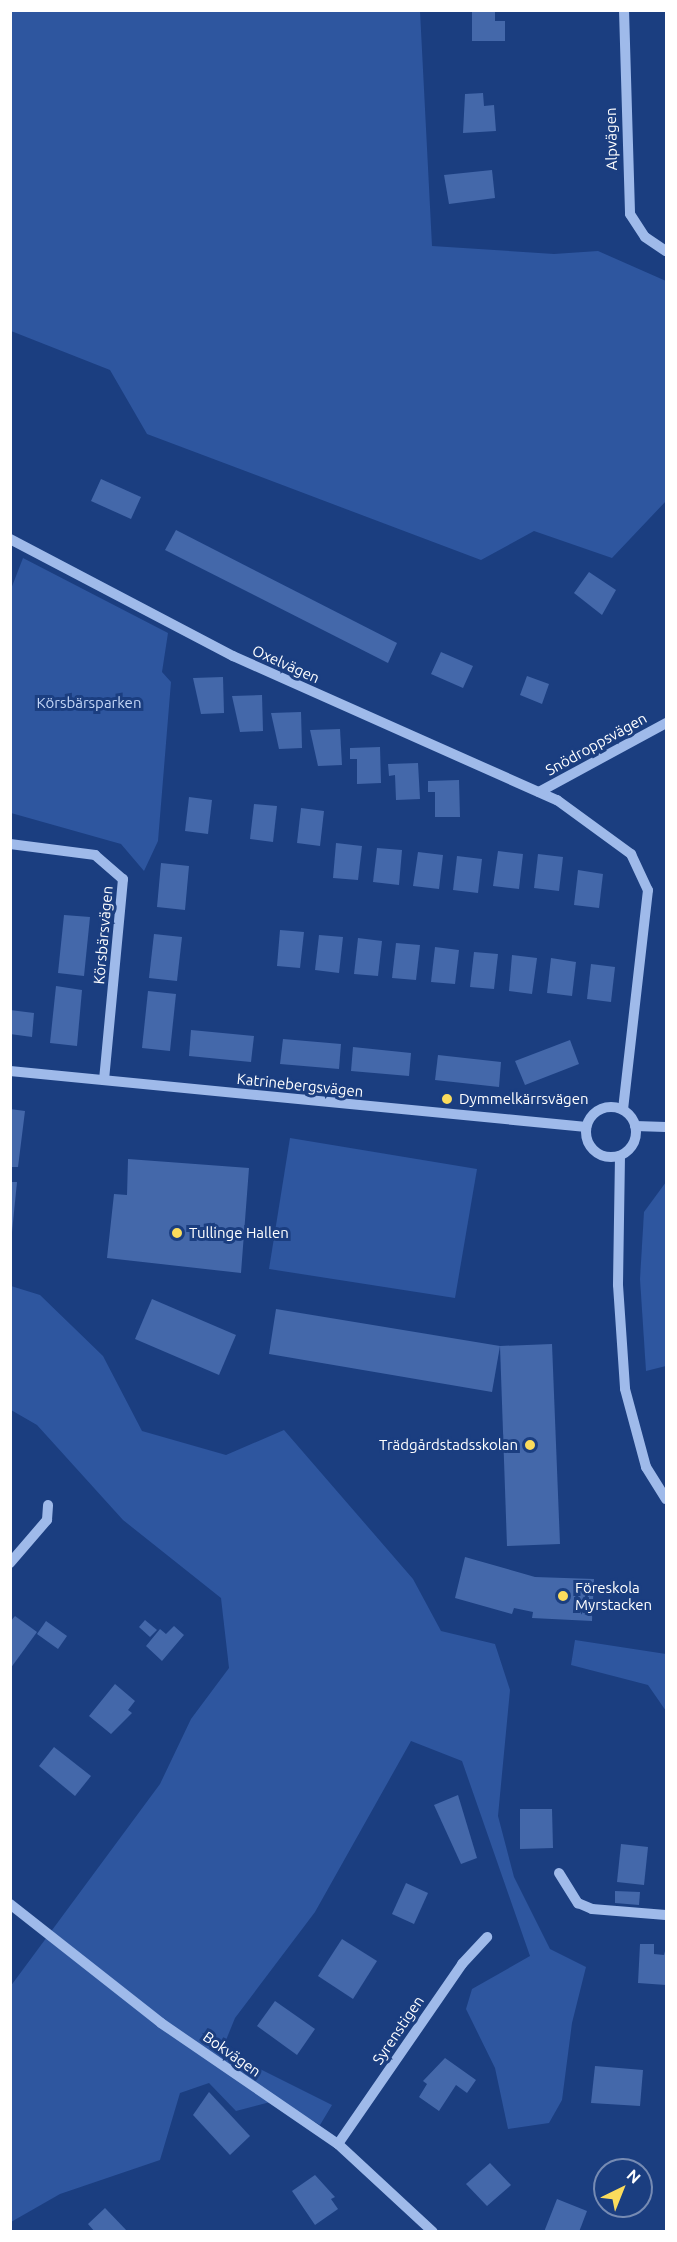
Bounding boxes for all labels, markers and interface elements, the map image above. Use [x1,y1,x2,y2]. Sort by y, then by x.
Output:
street label: Alpvägen [601,107,621,171]
street label: Oxelvägen [250,641,322,687]
park label: Körsbärsparken [37,694,141,712]
street label: Snödroppsvägen [542,709,650,779]
street label: Körsbärsvägen [90,885,116,985]
street label: Katrinebergsvägen [236,1069,364,1101]
place label: Dymmelkärrsvägen [459,1090,589,1108]
marker: Dymmelkärrsvägen [440,1092,454,1106]
place label: Tullinge Hallen [189,1224,289,1242]
marker: Tullinge Hallen [170,1226,184,1240]
place label: Trädgårdstadsskolan [379,1436,518,1454]
marker: Trädgårdstadsskolan [523,1438,537,1452]
place label: Föreskola Myrstacken [575,1578,652,1613]
marker: Föreskola Myrstacken [556,1589,570,1603]
street label: Syrenstigen [368,1992,428,2068]
street label: Bokvägen [200,2028,264,2080]
north arrow [593,2158,653,2218]
text: N [623,2166,644,2187]

